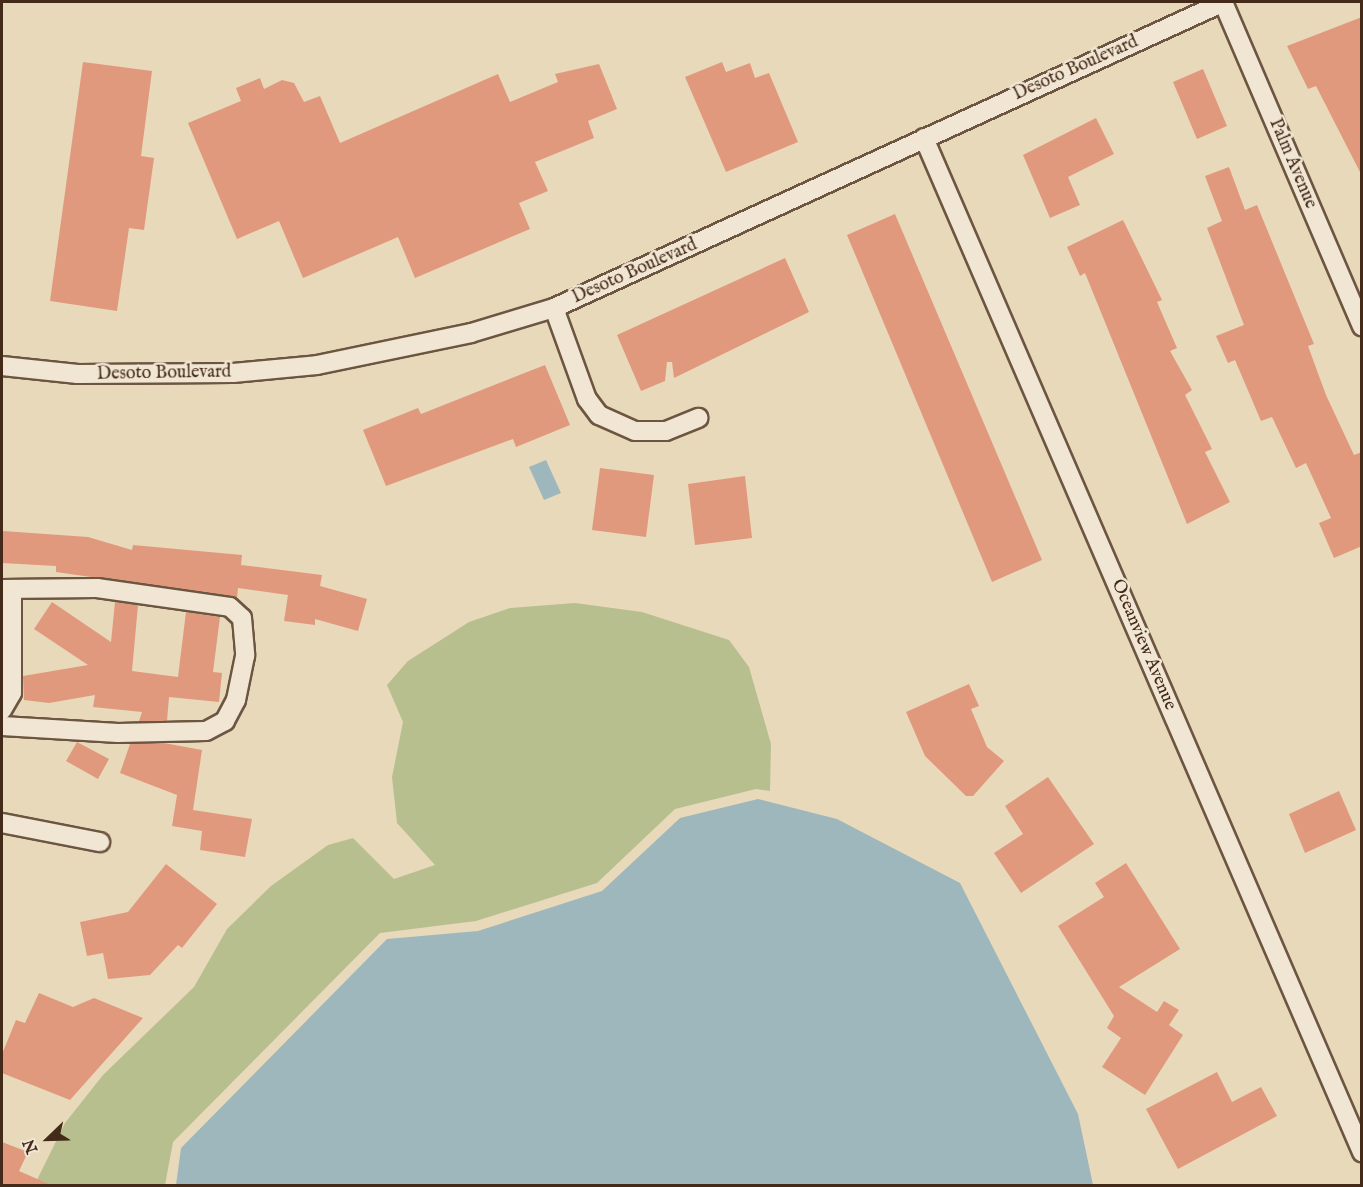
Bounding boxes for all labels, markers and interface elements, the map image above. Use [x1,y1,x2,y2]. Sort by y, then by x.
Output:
street label: Desoto Boulevard [1010,32,1142,106]
street label: Palm Avenue [1263,116,1321,212]
street label: Desoto Boulevard [569,235,701,309]
street label: Desoto Boulevard [97,362,231,386]
street label: Oceanview Avenue [1106,576,1180,714]
north arrow [18,1109,78,1169]
text: N [20,1136,43,1156]

